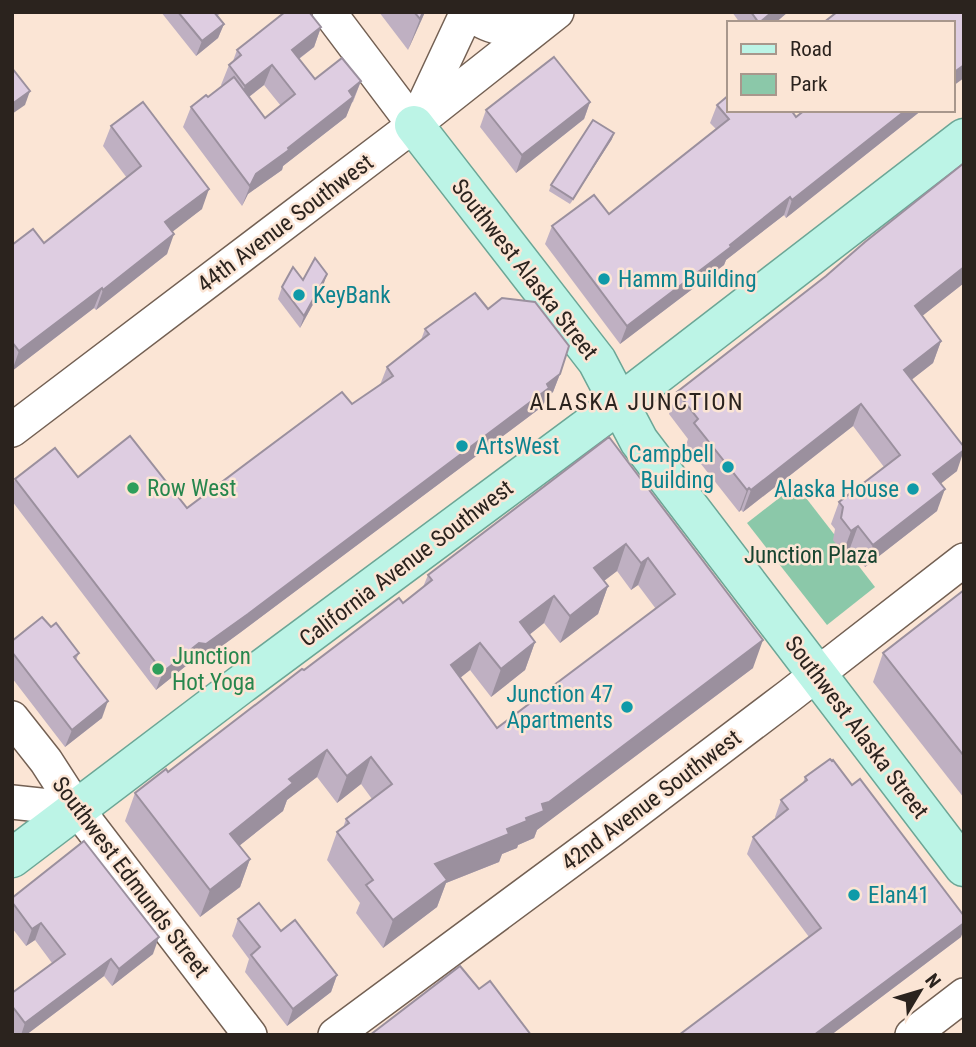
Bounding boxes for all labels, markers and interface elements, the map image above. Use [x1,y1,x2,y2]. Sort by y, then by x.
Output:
legend [727,21,955,112]
text: Road [790,37,832,61]
text: Park [790,72,828,96]
street label: 44th Avenue Southwest [192,149,378,298]
street label: Southwest Alaska Street [446,174,603,365]
place label: Hamm Building [618,266,757,293]
marker: Hamm Building [596,271,612,287]
place label: KeyBank [313,282,391,309]
marker: KeyBank [291,287,307,303]
district label: ALASKA JUNCTION [529,388,745,416]
place label: ArtsWest [476,433,559,460]
marker: ArtsWest [454,438,470,454]
place label: Campbell Building [629,441,714,494]
marker: Campbell Building [720,459,736,475]
street label: California Avenue Southwest [294,474,518,652]
place label: Row West [147,475,236,502]
place label: Alaska House [774,476,899,503]
marker: Row West [125,480,141,496]
marker: Alaska House [905,481,921,497]
park label: Junction Plaza [744,542,878,569]
street label: Southwest Alaska Street [779,631,934,824]
place label: Junction Hot Yoga [172,643,255,696]
marker: Junction Hot Yoga [150,661,166,677]
place label: Junction 47 Apartments [506,681,613,734]
marker: Junction 47 Apartments [619,699,635,715]
street label: 42nd Avenue Southwest [556,724,746,877]
street label: Southwest Edmunds Street [46,772,215,983]
place label: Elan41 [868,882,930,909]
marker: Elan41 [846,887,862,903]
north arrow [885,956,955,1026]
text: N [920,969,946,993]

